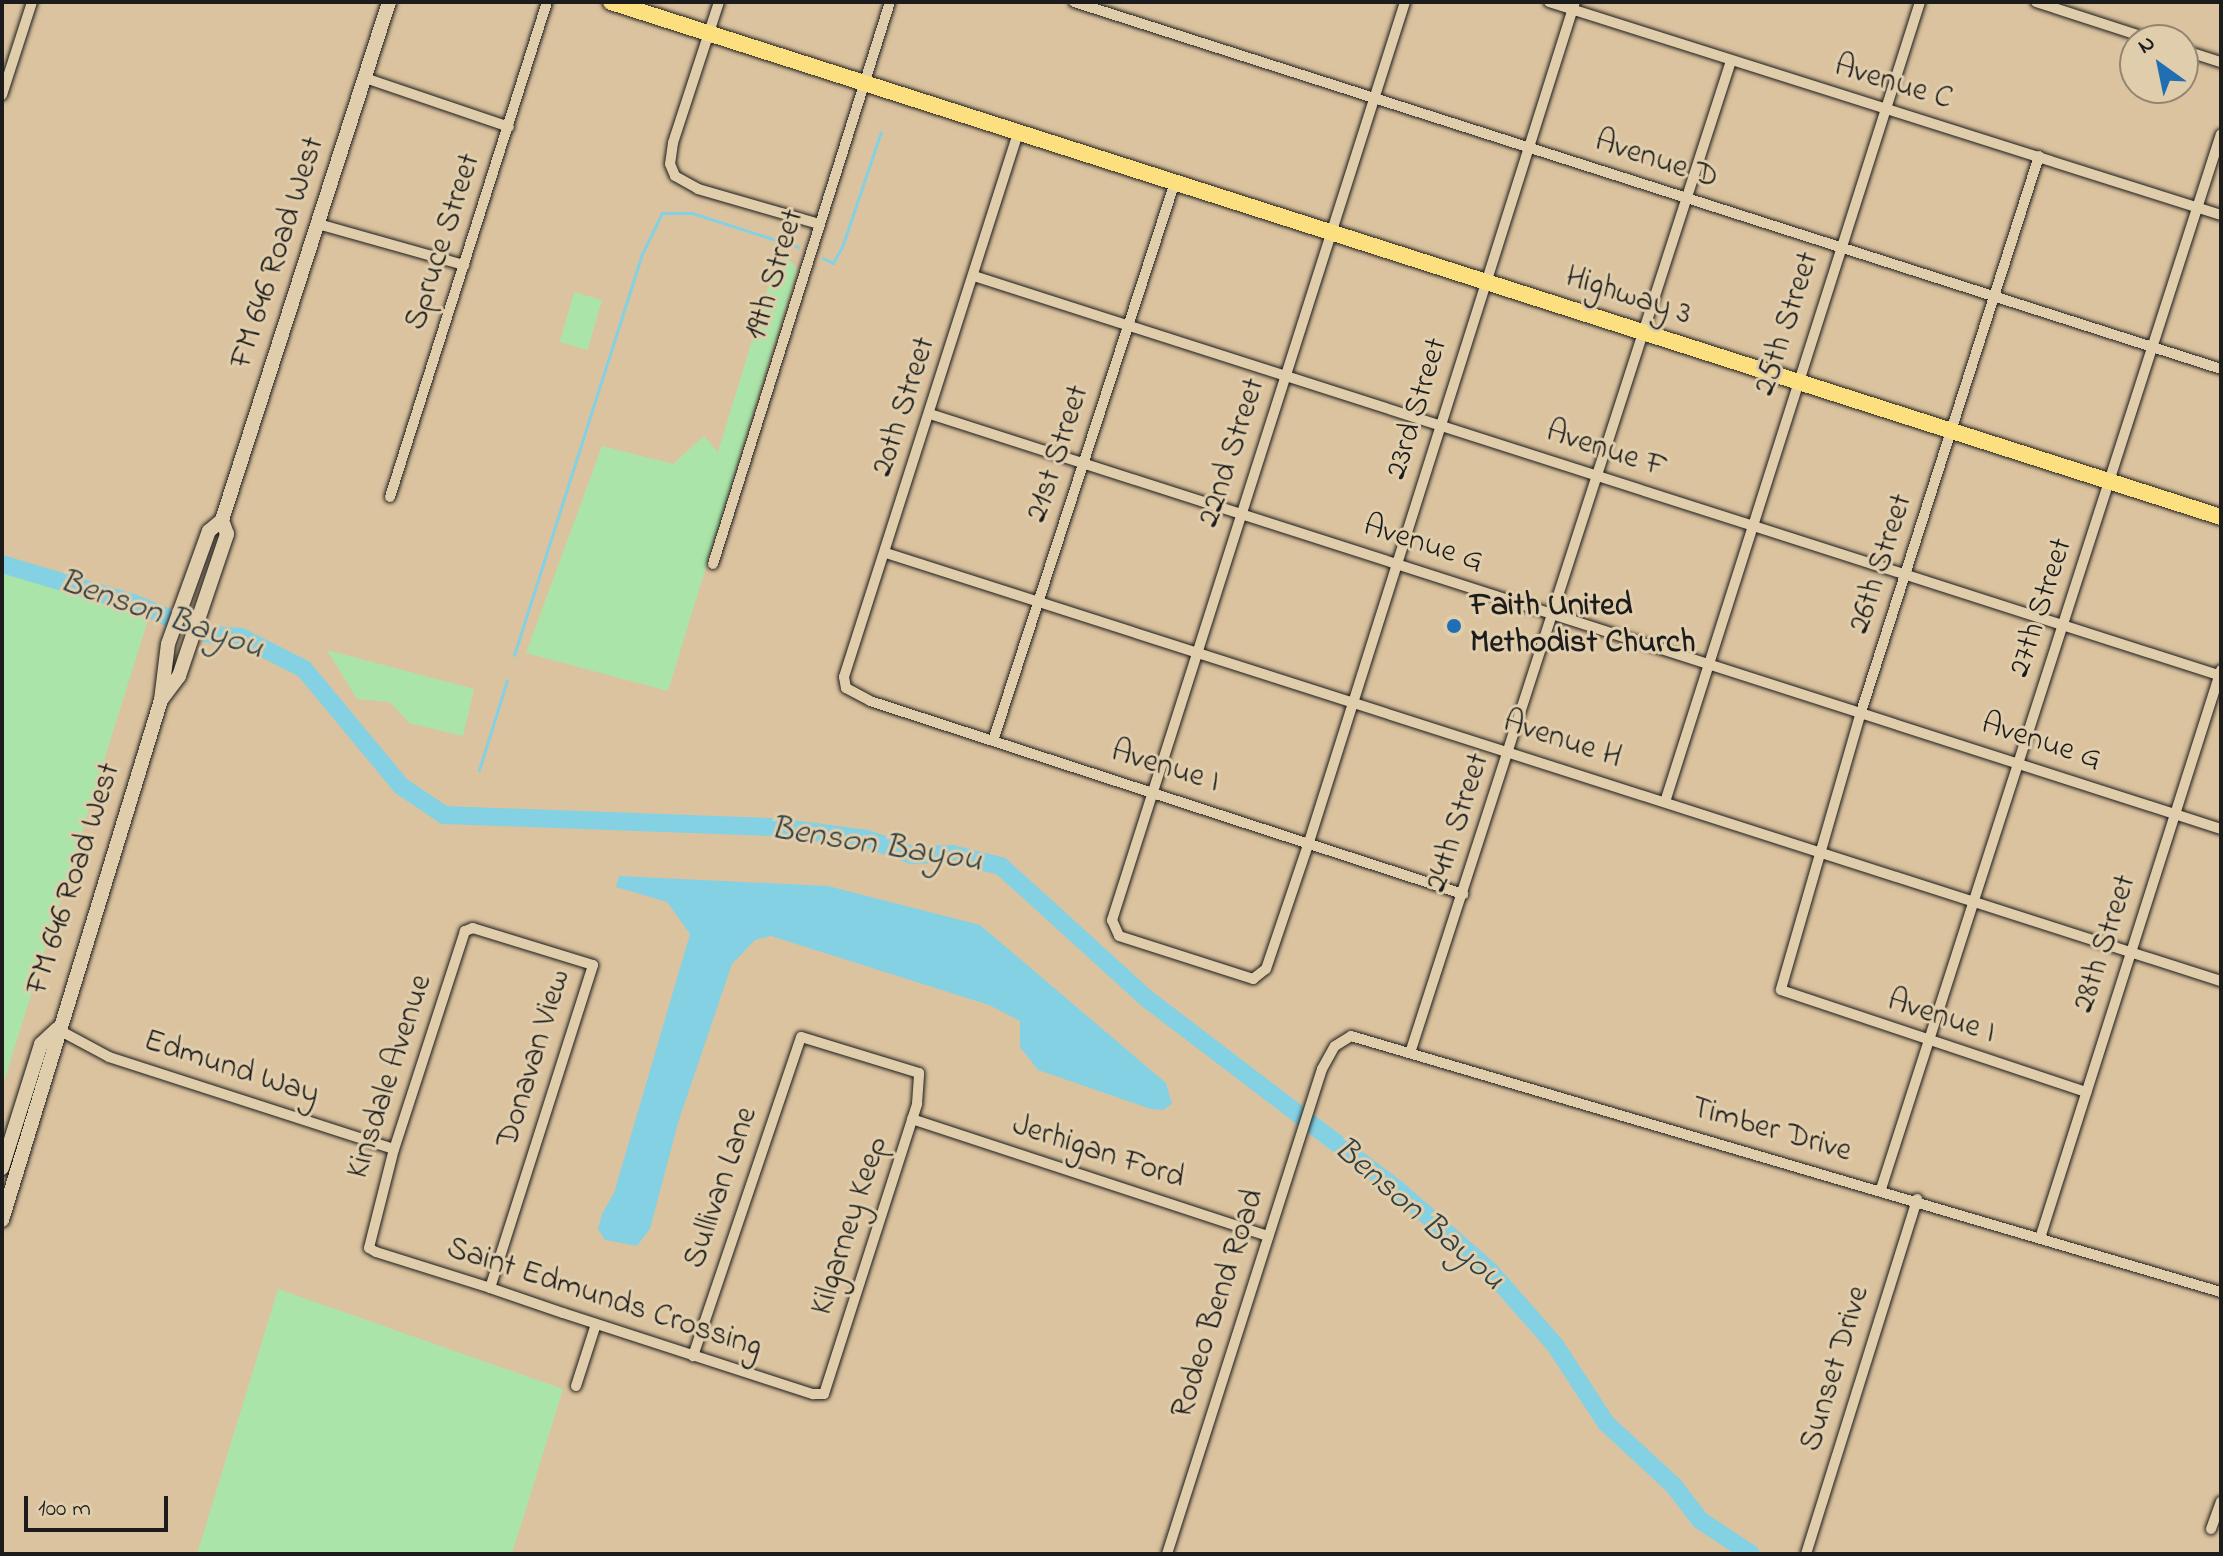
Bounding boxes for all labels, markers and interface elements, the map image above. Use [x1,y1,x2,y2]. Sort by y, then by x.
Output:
north arrow [2119,24,2199,104]
text: N [2132,28,2162,63]
street label: Avenue C [1829,48,1957,120]
street label: Avenue D [1590,123,1722,199]
street label: FM 646 Road West [223,132,335,374]
street label: Spruce Street [397,149,491,335]
street label: 19th Street [738,205,814,345]
street label: 25th Street [1747,247,1829,401]
street label: Highway 3 [1560,259,1696,335]
street label: 20th Street [864,332,946,482]
street label: 23rd Street [1378,334,1458,484]
street label: 22nd Street [1191,374,1275,532]
street label: 21st Street [1019,381,1099,527]
street label: Avenue F [1541,414,1671,488]
street label: 26th Street [1841,489,1923,639]
street label: Avenue G [1358,508,1488,582]
street label: 27th Street [2002,534,2082,682]
water label: Benson Bayou [54,562,268,670]
place label: Faith United Methodist Church [1470,589,1695,664]
marker: Faith United Methodist Church [1445,617,1463,635]
street label: Avenue H [1498,704,1626,778]
street label: Avenue G [1976,706,2106,780]
street label: Avenue I [1106,733,1224,803]
street label: 24th Street [1419,749,1499,897]
street label: FM 646 Road West [19,758,131,1000]
water label: Benson Bayou [767,809,985,883]
street label: 28th Street [2066,870,2146,1018]
street label: Donavan View [490,965,580,1153]
street label: Kinsdale Avenue [340,970,442,1184]
street label: Avenue I [1882,983,2000,1053]
street label: Edmund Way [138,1023,324,1115]
street label: Timber Drive [1686,1090,1856,1172]
street label: Sullivan Lane [677,1102,767,1274]
street label: Jerhigan Ford [1007,1107,1189,1199]
water label: Benson Bayou [1324,1130,1512,1300]
street label: Kilgarney Keep [804,1132,898,1320]
street label: Rodeo Bend Road [1164,1185,1274,1423]
street label: Saint Edmunds Crossing [442,1230,766,1368]
street label: Sunset Drive [1793,1282,1879,1456]
scale bar [28,1480,172,1530]
text: 100 m [38,1492,91,1527]

